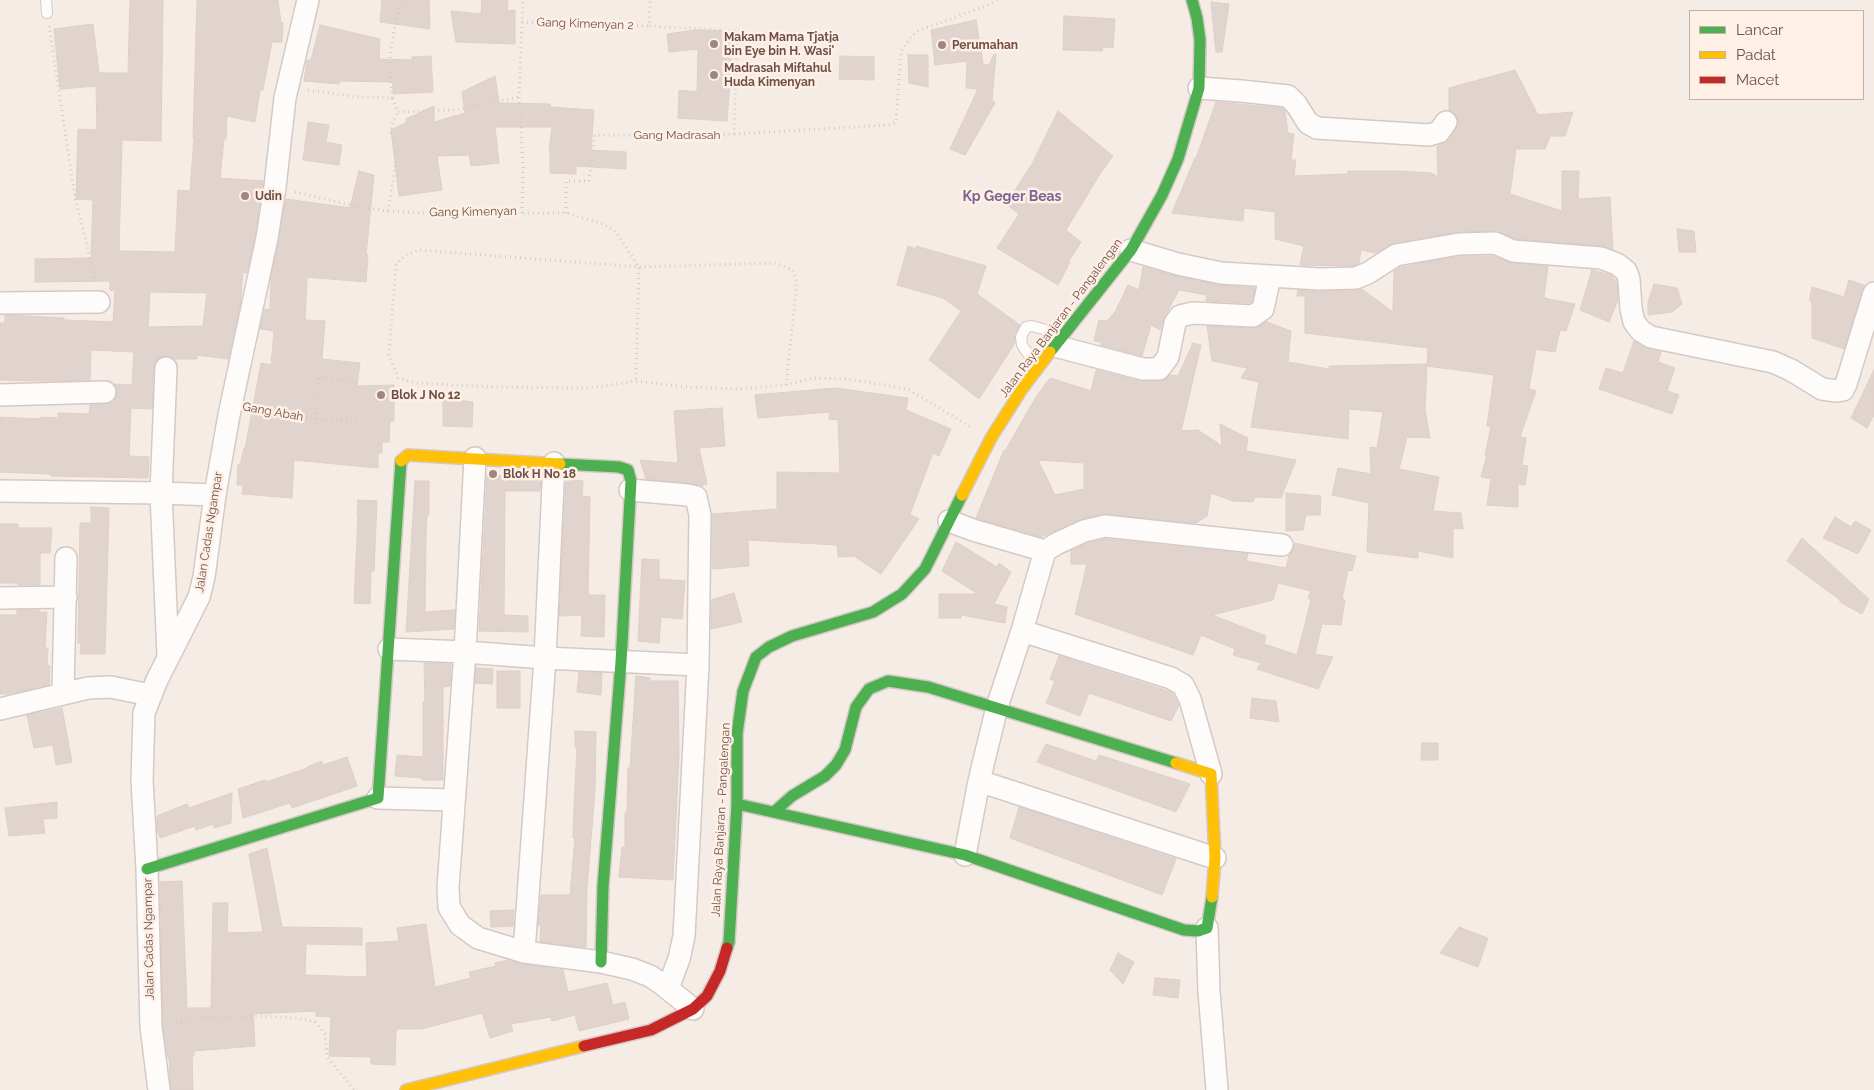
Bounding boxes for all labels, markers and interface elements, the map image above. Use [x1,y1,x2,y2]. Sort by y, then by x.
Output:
legend [1689,10,1864,100]
street label: Gang Kimenyan 2 [536,15,634,33]
text: Lancar [1736,21,1783,39]
place label: Makam Mama Tjatja bin Eye bin H. Wasi' [724,30,839,58]
marker: Makam Mama Tjatja bin Eye bin H. Wasi' [708,38,720,50]
place label: Perumahan [952,38,1018,52]
marker: Perumahan [936,39,948,51]
text: Padat [1736,46,1776,64]
place label: Madrasah Miftahul Huda Kimenyan [724,61,831,89]
marker: Madrasah Miftahul Huda Kimenyan [708,69,720,81]
text: Macet [1736,71,1779,89]
street label: Gang Madrasah [633,128,721,142]
place label: Udin [255,189,282,203]
district label: Kp Geger Beas [962,189,1062,205]
marker: Udin [239,190,251,202]
street label: Gang Kimenyan [429,204,517,220]
street label: Jalan Raya Banjaran - Pangalengan [997,236,1125,400]
place label: Blok J No 12 [391,388,460,402]
marker: Blok J No 12 [375,389,387,401]
street label: Gang Abah [241,400,305,424]
place label: Blok H No 18 [503,467,576,481]
marker: Blok H No 18 [487,468,499,480]
street label: Jalan Cadas Ngampar [192,471,226,593]
street label: Jalan Raya Banjaran - Pangalengan [709,722,733,918]
street label: Jalan Cadas Ngampar [141,878,157,1000]

